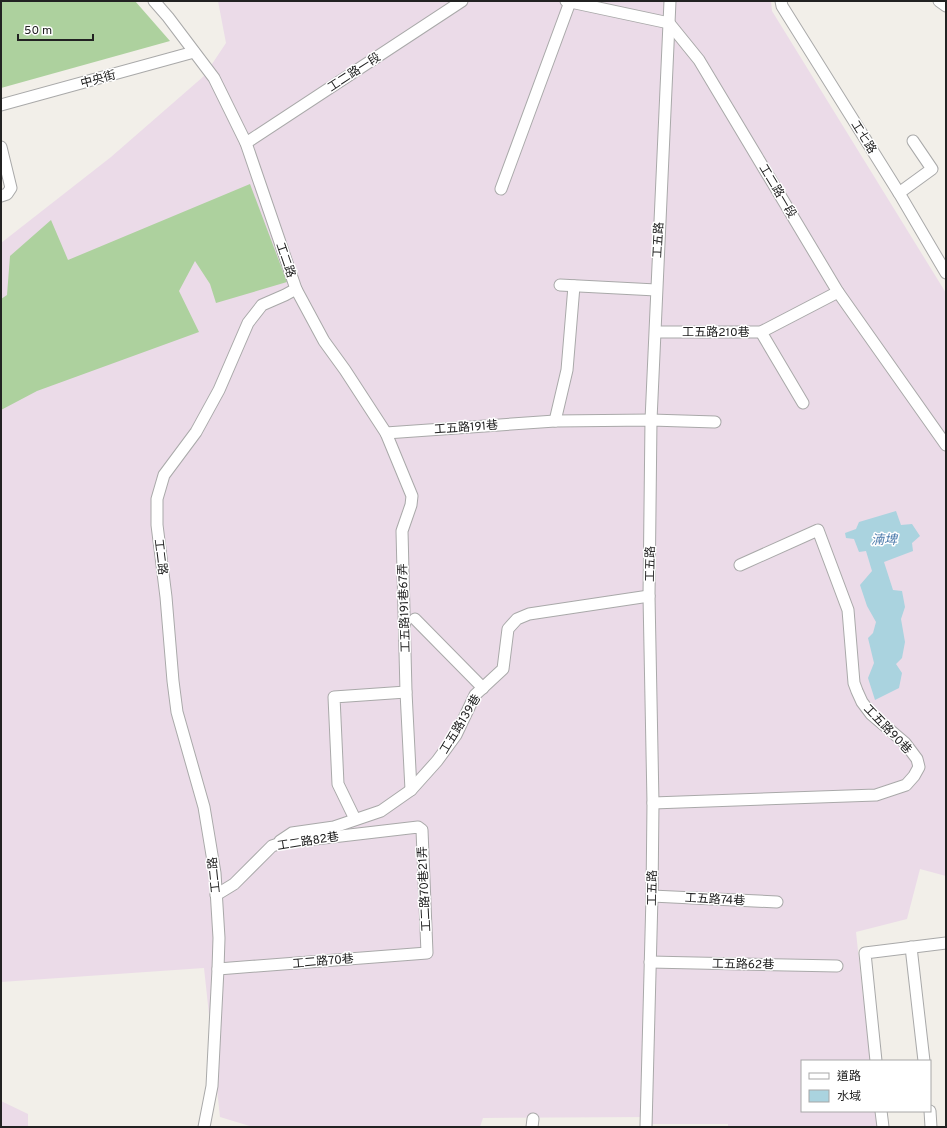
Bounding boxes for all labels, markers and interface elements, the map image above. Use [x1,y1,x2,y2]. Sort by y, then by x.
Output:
scale bar [18,16,93,42]
text: 50 m [24,23,52,39]
street label: 工二路一段 [325,50,384,96]
street label: 中央街 [79,68,118,92]
street label: 工七路 [847,118,879,157]
street label: 工二路一段 [755,162,799,221]
street label: 工五路 [650,222,668,258]
street label: 工二路 [272,241,298,280]
street label: 工五路210巷 [682,325,750,341]
street label: 工五路191巷 [434,418,499,438]
water label: 湳埤 [871,533,899,549]
street label: 工二路 [150,538,170,576]
street label: 工五路 [643,546,659,582]
street label: 工五路191巷67弄 [395,563,415,653]
street label: 工五路139巷 [437,692,485,757]
street label: 工五路90巷 [860,702,915,758]
street label: 工二路82巷 [276,829,340,855]
street label: 工二路70巷21弄 [415,846,435,932]
street label: 工二路 [205,856,225,894]
street label: 工五路 [645,870,661,906]
street label: 工五路74巷 [684,890,746,910]
street label: 工二路70巷 [292,951,354,973]
street label: 工五路62巷 [712,956,774,974]
legend [801,1060,931,1112]
text: 道路 [837,1069,861,1085]
text: 水域 [837,1089,861,1105]

